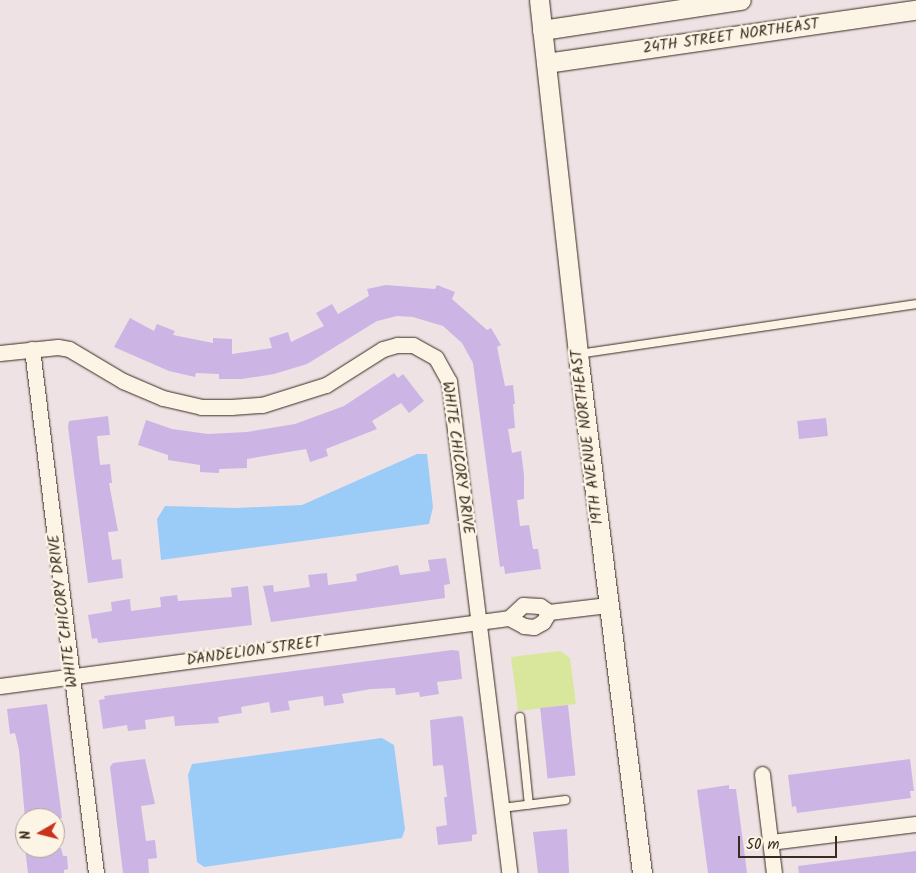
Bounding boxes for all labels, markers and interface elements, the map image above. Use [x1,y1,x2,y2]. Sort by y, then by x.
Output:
street label: 24TH STREET NORTHEAST [642,16,820,58]
street label: 19TH AVENUE NORTHEAST [568,349,608,525]
street label: WHITE CHICORY DRIVE [437,380,477,536]
street label: WHITE CHICORY DRIVE [46,533,82,689]
street label: DANDELION STREET [185,634,323,670]
north arrow [15,808,65,858]
scale bar [741,826,840,858]
text: N [15,829,38,841]
text: 50 m [746,833,780,857]

